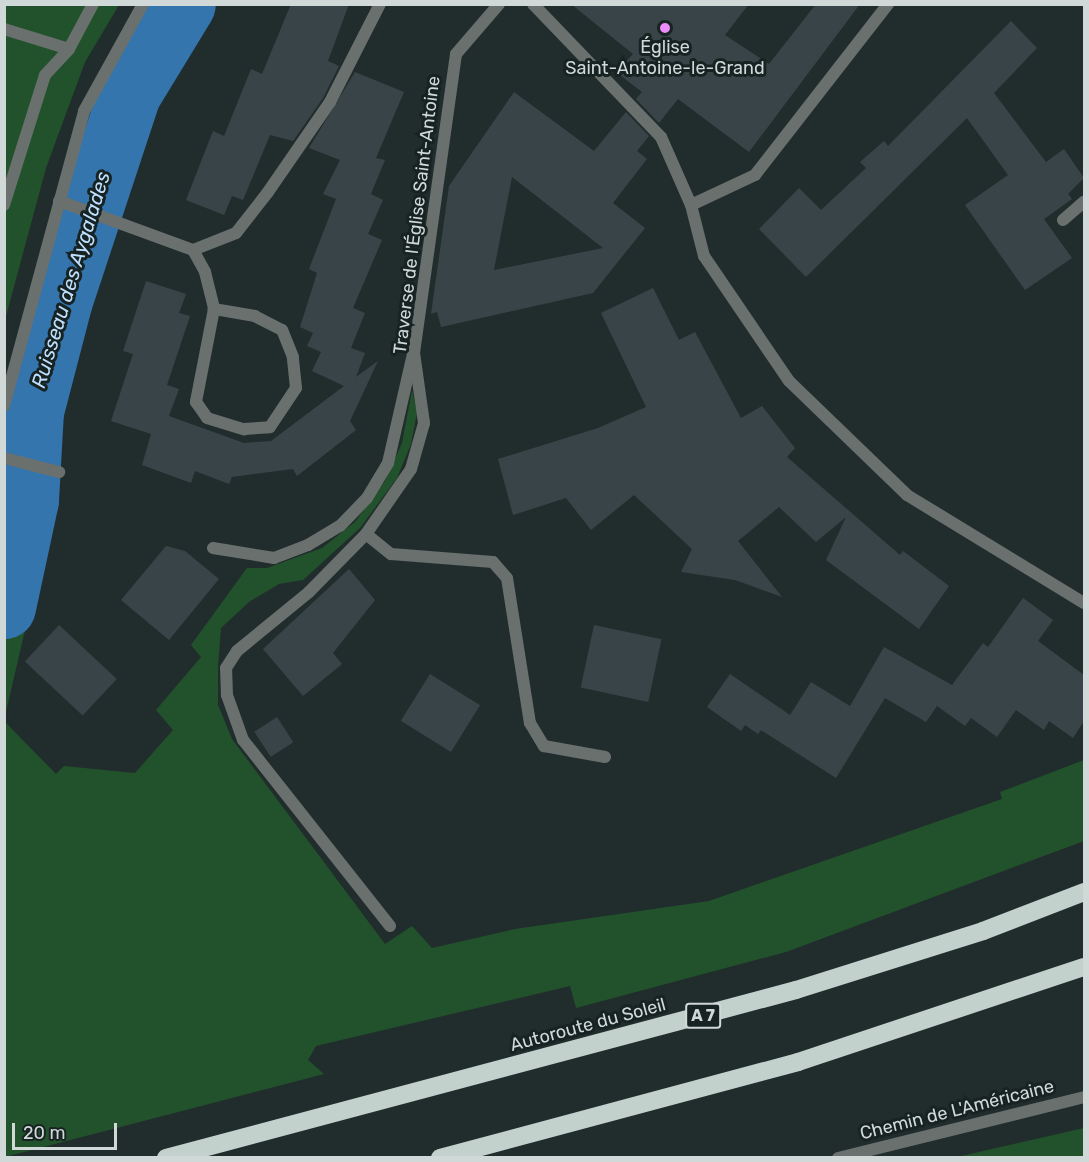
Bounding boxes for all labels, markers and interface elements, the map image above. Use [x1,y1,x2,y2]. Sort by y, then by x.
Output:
marker: Église Saint-Antoine-le-Grand [658,21,672,35]
place label: Église Saint-Antoine-le-Grand [565,37,765,80]
street label: Traverse de l'Église Saint-Antoine [389,75,445,355]
water label: Ruisseau des Aygalades [27,169,115,391]
street label: Autoroute du Soleil [508,994,668,1056]
road number: A 7 [684,1003,722,1029]
street label: Chemin de L'Américaine [858,1075,1056,1145]
scale bar [15,1111,120,1149]
text: 20 m [23,1122,65,1144]

